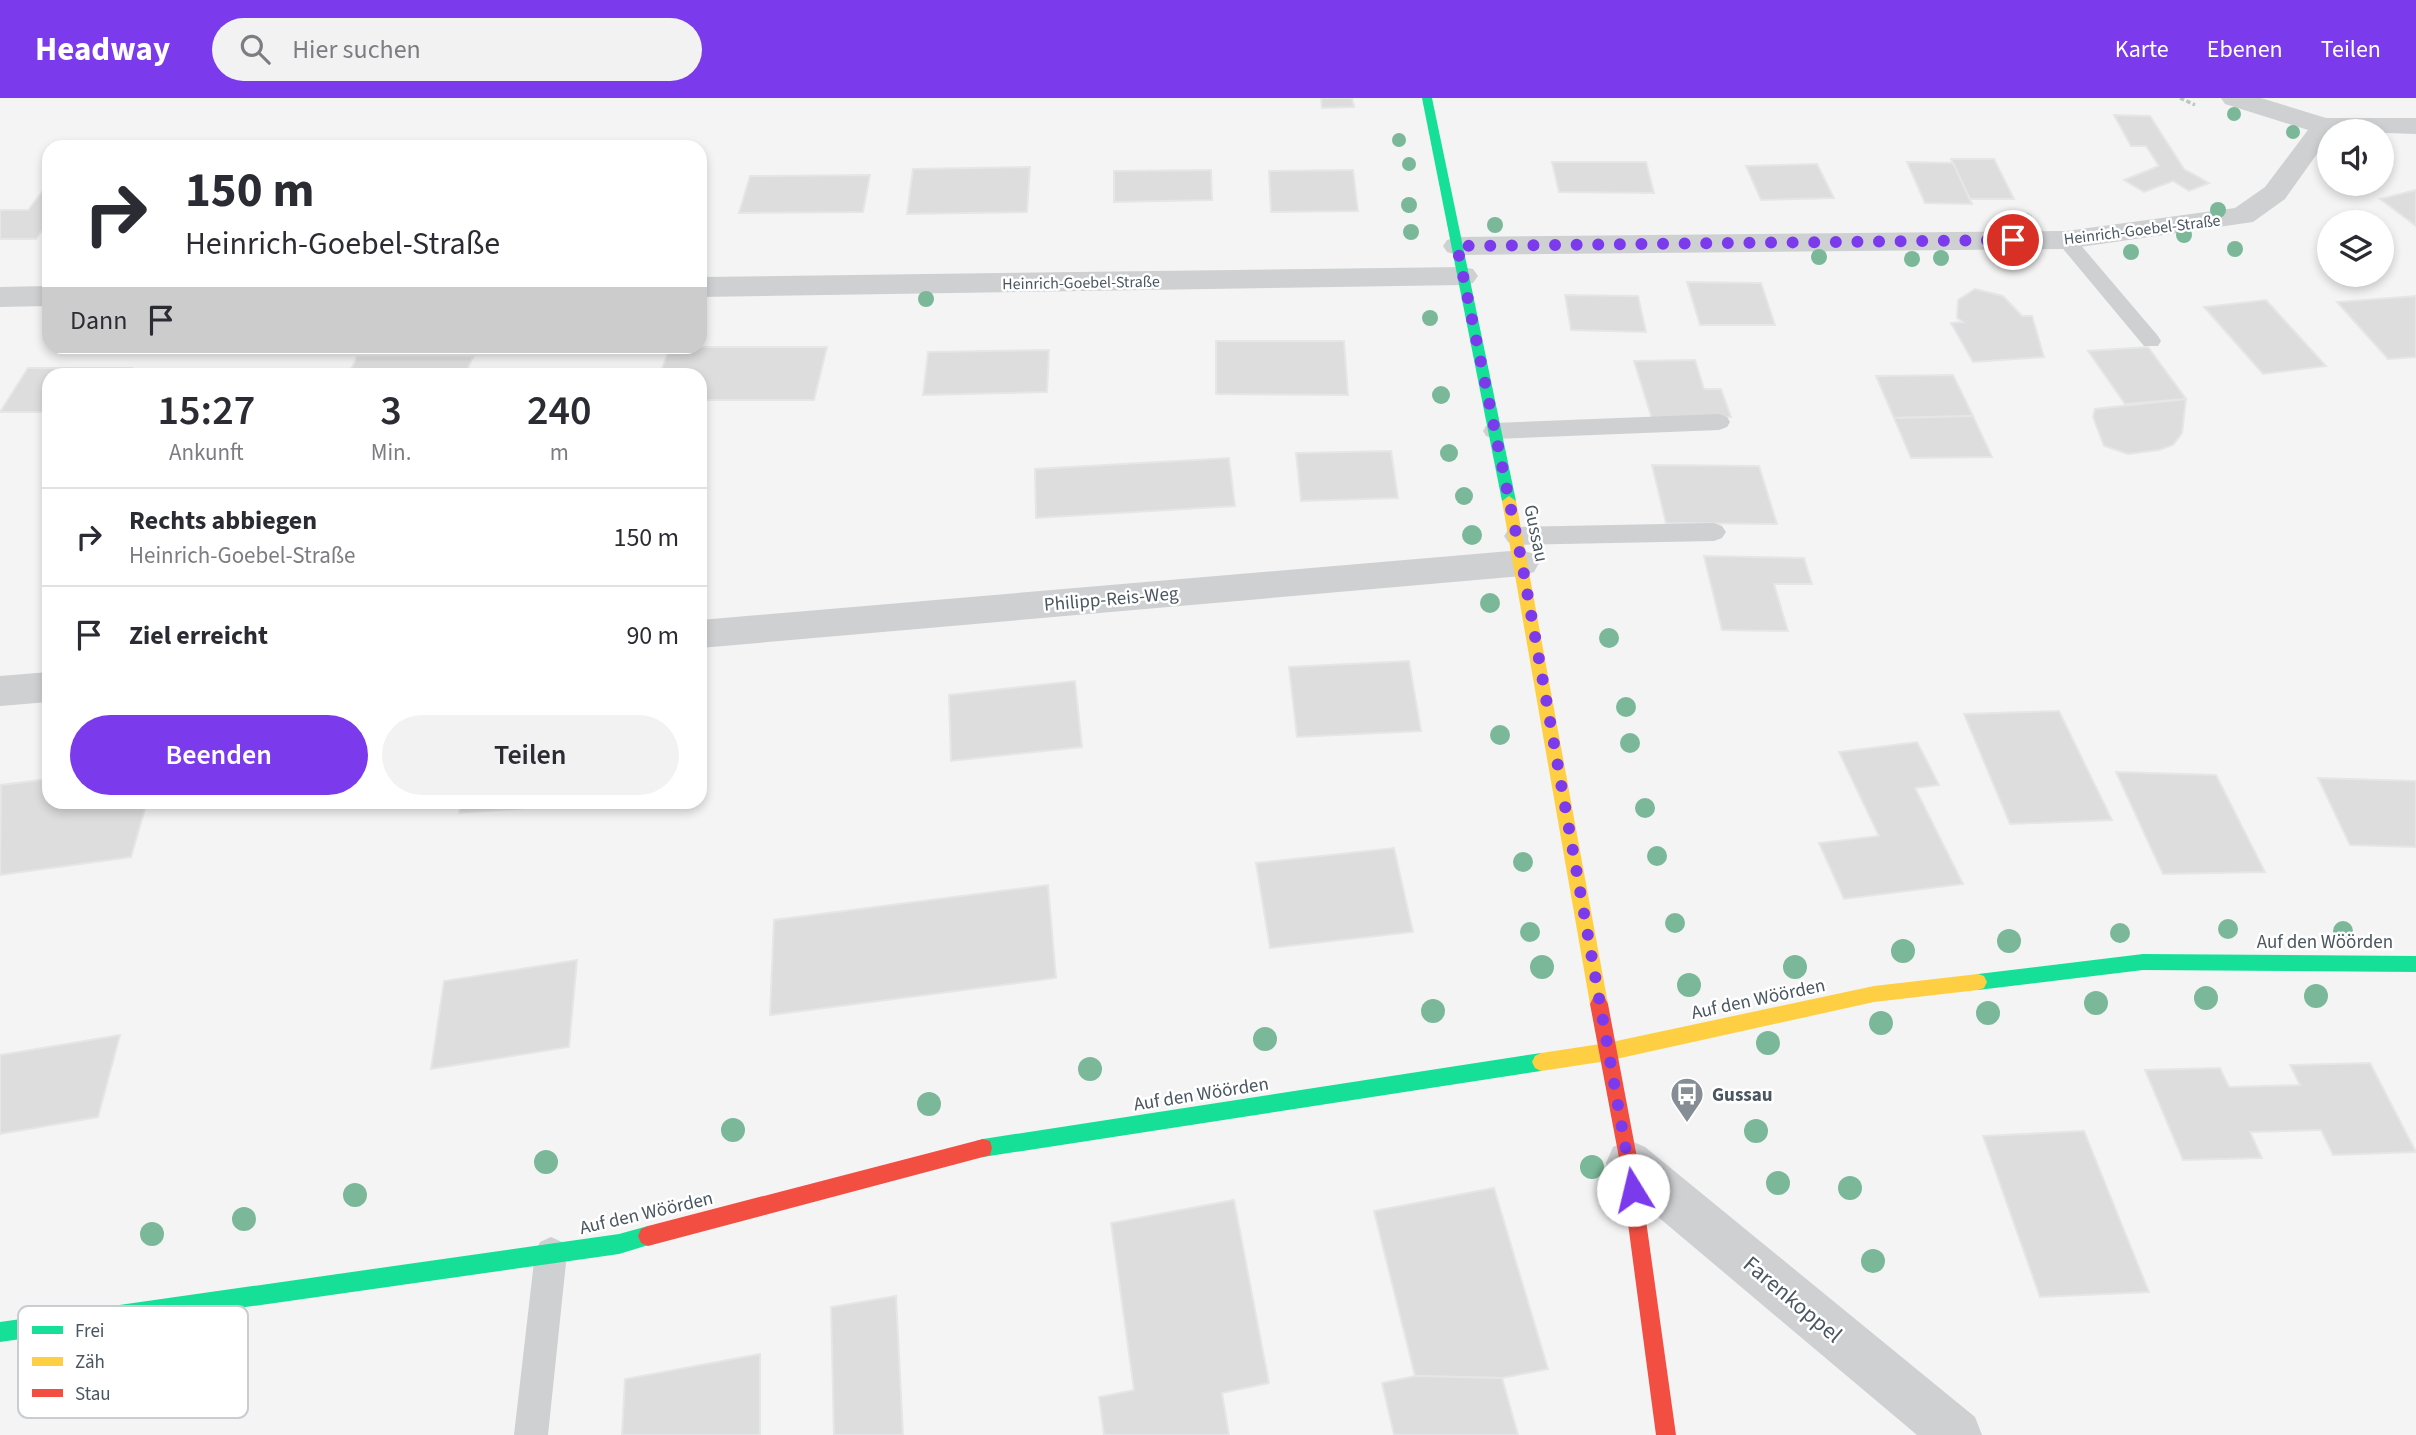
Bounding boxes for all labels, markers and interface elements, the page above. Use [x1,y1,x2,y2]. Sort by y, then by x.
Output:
search box [212,18,702,81]
text: Headway [35,26,170,73]
icon: search [236,30,274,68]
text: Hier suchen [292,31,421,68]
text: Karte [2115,32,2169,67]
text: Ebenen [2207,32,2283,67]
text: Teilen [2321,32,2381,67]
map controls [2317,119,2394,287]
button: sound [2317,119,2394,196]
text: 150 m [185,156,314,226]
icon: right [70,168,161,259]
street label: Heinrich-Goebel-Straße [2063,209,2222,251]
pin [1983,210,2043,270]
button: layers [2317,210,2394,287]
text: Heinrich-Goebel-Straße [185,221,500,267]
icon: arrive [1994,221,2032,259]
street label: Heinrich-Goebel-Straße [1002,271,1160,295]
icon: arrive [142,301,180,339]
text: Dann [70,302,128,339]
text: 15:27 [157,381,255,441]
text: 3 [380,381,402,441]
text: 240 [527,381,592,441]
text: Ankunft [169,436,244,469]
text: Min. [371,436,411,469]
text: m [550,436,569,469]
text: Rechts abbiegen [129,502,317,539]
street label: Gussau [1516,502,1555,564]
icon: right [70,518,108,556]
text: 150 m [613,519,679,556]
text: Heinrich-Goebel-Straße [129,539,355,572]
street label: Philipp-Reis-Weg [1043,580,1180,619]
icon: arrive [70,616,108,654]
text: Ziel erreicht [129,617,268,654]
text: 90 m [626,617,679,654]
button: Beenden [70,715,368,795]
button: Teilen [382,715,679,795]
street label: Auf den Wöörden [2257,929,2393,956]
street label: Auf den Wöörden [1689,972,1828,1027]
street label: Auf den Wöörden [1132,1070,1271,1118]
bus stop icon: Gussau [1668,1075,1706,1124]
place label: Gussau [1712,1082,1773,1109]
position arrow [1596,1153,1670,1227]
street label: Auf den Wöörden [577,1185,716,1242]
street label: Farenkoppel [1736,1248,1849,1351]
legend [18,1306,248,1418]
text: Frei [75,1318,105,1345]
text: Zäh [75,1349,105,1376]
text: Stau [75,1381,111,1408]

